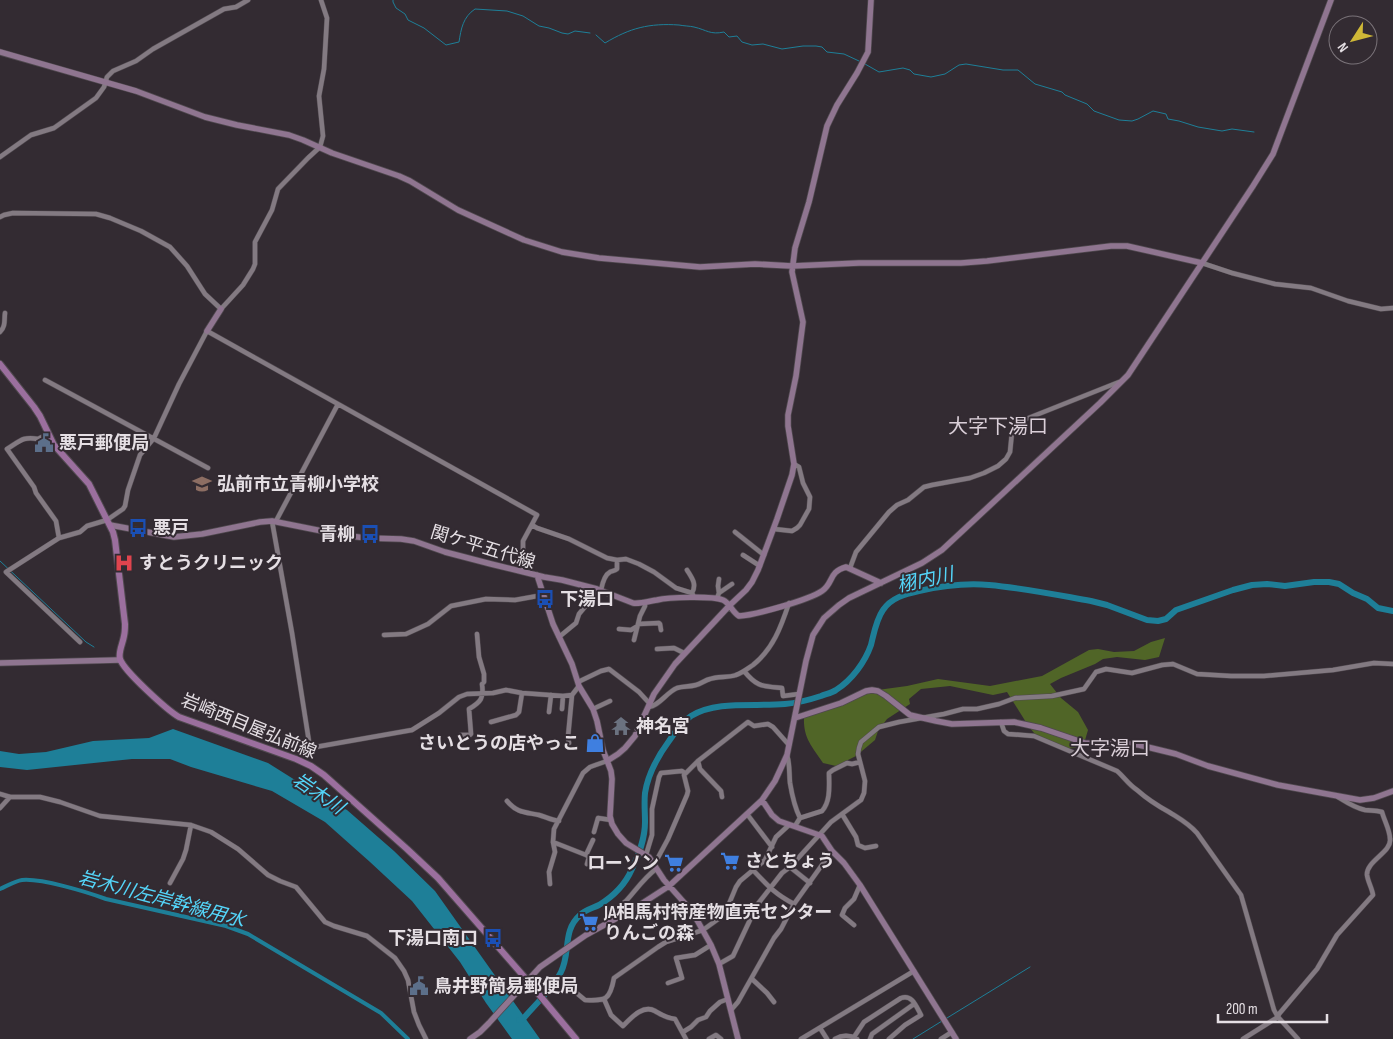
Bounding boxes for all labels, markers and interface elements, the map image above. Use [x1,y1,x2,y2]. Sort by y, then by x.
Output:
north arrow [1328,15,1378,65]
text: N [1334,39,1352,55]
district label: 大字下湯口 [948,415,1048,439]
public building icon: 悪戸郵便局 [33,432,55,454]
place label: 悪戸郵便局 [59,433,149,454]
school or university icon: 弘前市立青柳小学校 [191,473,213,495]
place label: 弘前市立青柳小学校 [217,474,379,495]
bus stop icon: 悪戸 [127,517,149,539]
place label: 悪戸 [153,518,189,539]
street label: 関ケ平五代線 [428,522,538,573]
bus stop icon: 青柳 [359,523,381,545]
place label: 青柳 [319,524,355,545]
hospital icon: すとうクリニック [113,552,135,574]
place label: すとうクリニック [139,553,283,574]
water label: 栩内川 [895,563,958,598]
bus stop icon: 下湯口 [534,588,556,610]
place label: 下湯口 [560,589,614,610]
street label: 岩崎西目屋弘前線 [178,690,320,763]
temple icon: 神名宮 [610,715,632,737]
place label: 神名宮 [636,716,690,737]
shop icon: さいとうの店やっこ [584,732,606,754]
place label: さいとうの店やっこ [418,733,580,754]
district label: 大字湯口 [1070,737,1150,761]
water label: 岩木川 [288,769,350,821]
supermarket icon: さとちょう [719,850,741,872]
place label: さとちょう [745,851,835,872]
supermarket icon: ローソン [663,852,685,874]
place label: ローソン [587,853,659,874]
water label: 岩木川左岸幹線用水 [76,866,249,933]
place label: JA相馬村特産物直売センター りんごの森 [603,902,833,944]
supermarket icon: JA相馬村特産物直売センター りんごの森 [578,911,600,933]
bus stop icon: 下湯口南口 [482,927,504,949]
place label: 下湯口南口 [388,928,478,949]
public building icon: 鳥井野簡易郵便局 [408,975,430,997]
place label: 鳥井野簡易郵便局 [434,976,578,997]
scale bar [1218,992,1327,1024]
text: 200 m [1226,1000,1258,1019]

